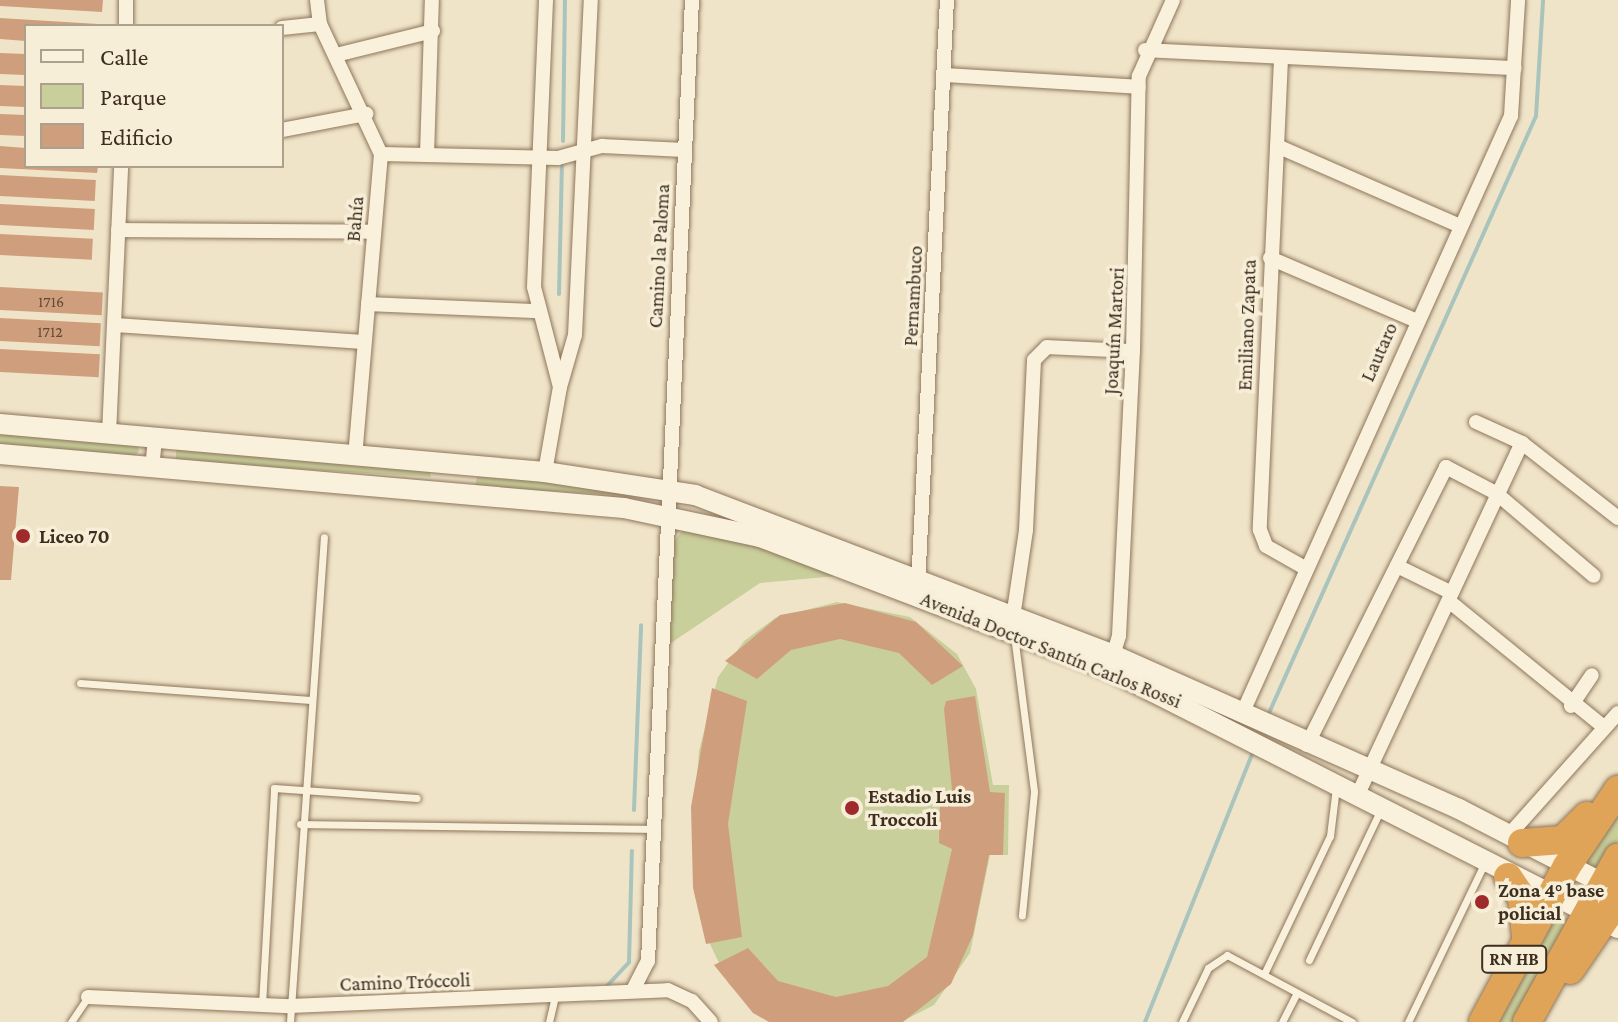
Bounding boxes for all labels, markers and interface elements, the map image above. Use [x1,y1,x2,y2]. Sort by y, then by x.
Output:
legend [24,24,284,168]
text: Calle [100,43,148,70]
text: Parque [100,83,166,110]
text: Edificio [100,123,173,150]
street label: Camino la Paloma [643,183,675,329]
street label: Bahía [341,195,369,243]
street label: Pernambuco [898,245,928,347]
street label: Emiliano Zapata [1233,259,1261,391]
street label: Joaquín Martori [1099,267,1129,395]
house number: 1716 [38,292,64,312]
street label: Lautaro [1355,319,1403,385]
house number: 1712 [37,322,63,342]
place label: Liceo 70 [39,524,110,548]
marker: Liceo 70 [14,527,32,545]
street label: Avenida Doctor Santín Carlos Rossi [917,587,1185,713]
place label: Estadio Luis Troccoli [868,784,971,831]
marker: Estadio Luis Troccoli [843,799,861,817]
place label: Zona 4° base policial [1498,878,1604,925]
marker: Zona 4° base policial [1473,893,1491,911]
road number: RN HB [1480,945,1548,973]
street label: Camino Tróccoli [339,968,471,996]

